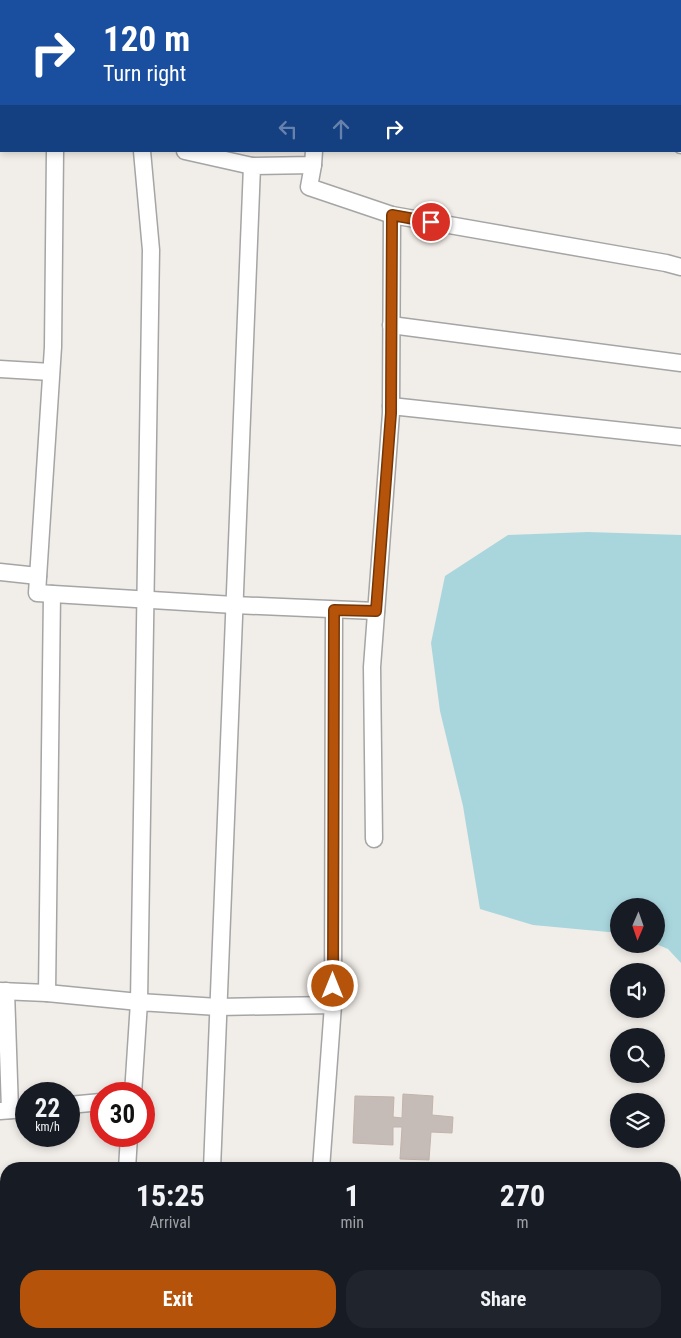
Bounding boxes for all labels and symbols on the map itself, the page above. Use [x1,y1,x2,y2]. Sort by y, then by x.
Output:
pin [410,201,452,243]
north arrow [610,898,665,952]
position arrow [306,959,358,1011]
speed limit sign: 30 [90,1082,155,1147]

